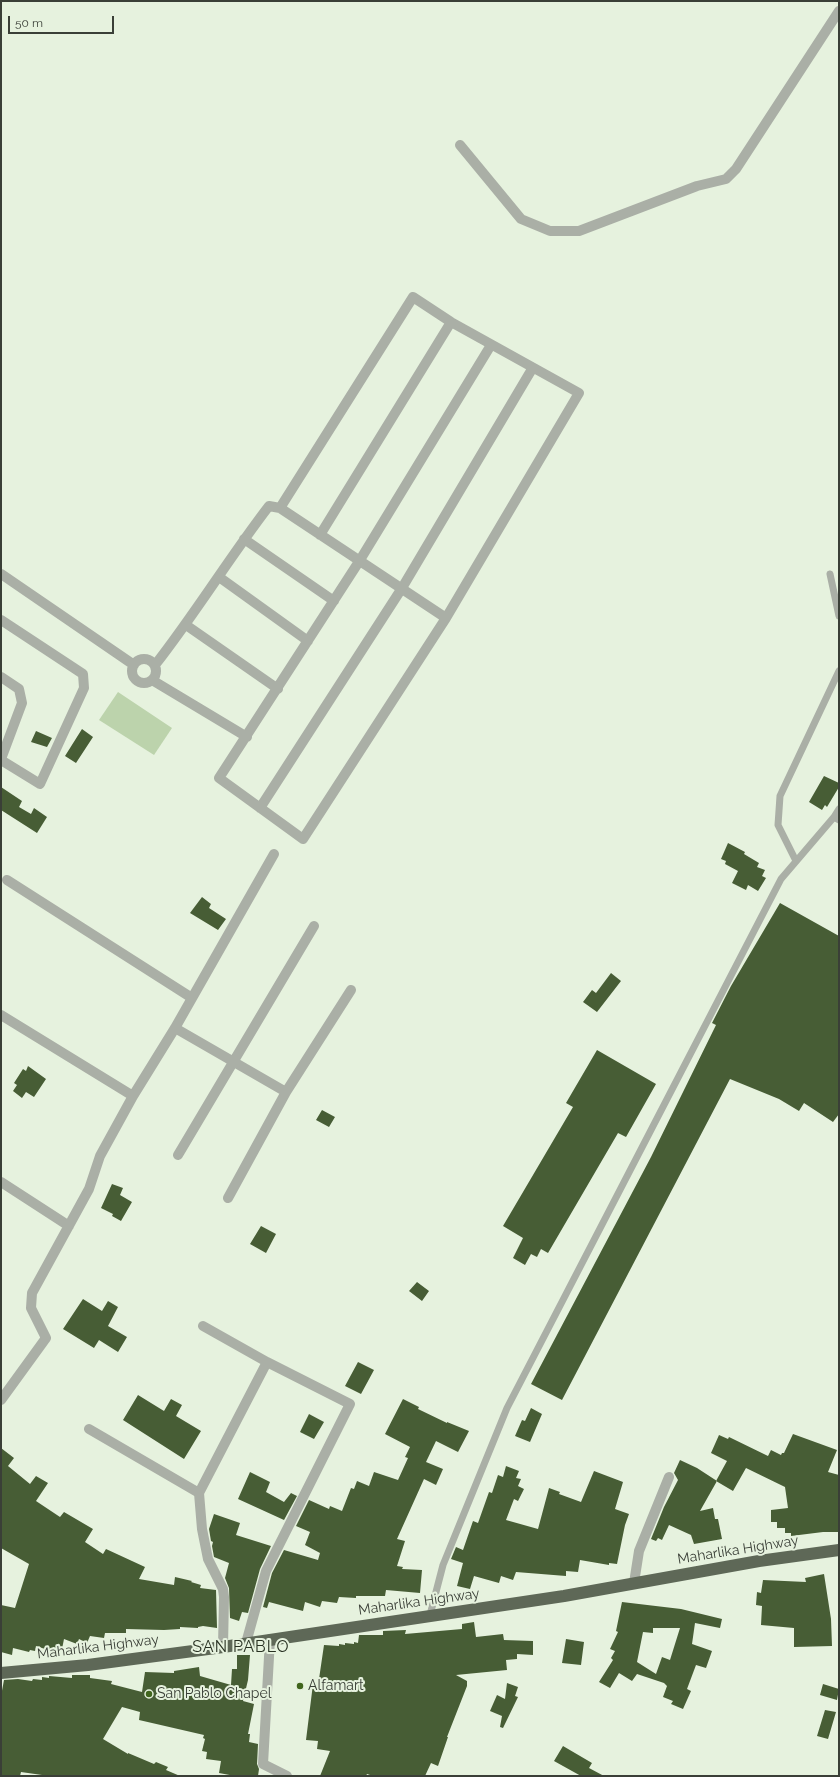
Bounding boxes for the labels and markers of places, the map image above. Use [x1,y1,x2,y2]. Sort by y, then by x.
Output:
place label: Alfamart [308,1678,364,1694]
marker: Alfamart [295,1681,305,1691]
place label: San Pablo Chapel [157,1686,272,1702]
marker: San Pablo Chapel [144,1689,154,1699]

